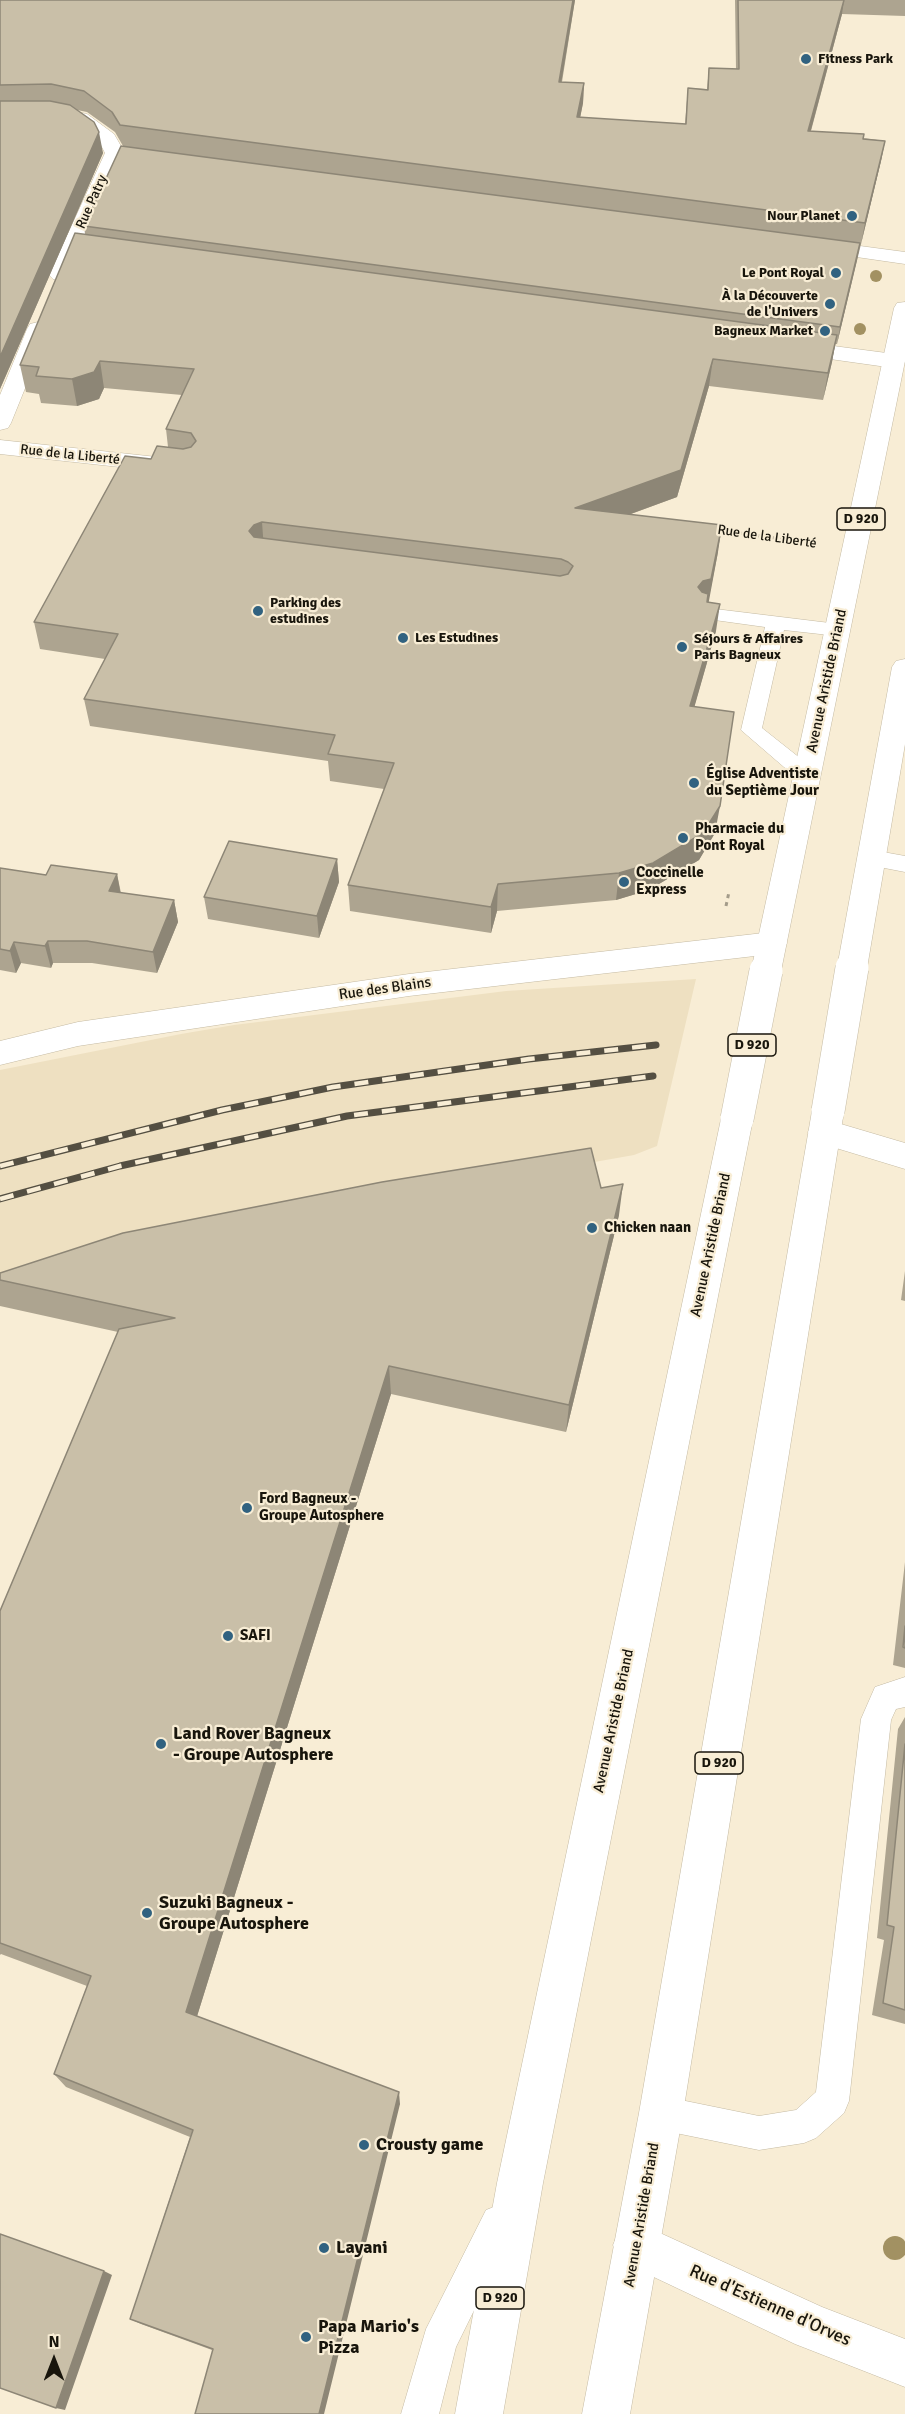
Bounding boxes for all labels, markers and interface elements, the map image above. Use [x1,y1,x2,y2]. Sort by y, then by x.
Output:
place label: Fitness Park [818,51,893,67]
marker: Fitness Park [799,52,813,66]
street label: Rue Patry [73,172,111,232]
place label: Nour Planet [767,208,840,224]
marker: Nour Planet [845,209,859,223]
place label: Le Pont Royal [742,265,824,281]
marker: Le Pont Royal [829,266,843,280]
place label: À la Découverte de l'Univers [722,288,818,320]
marker: À la Découverte de l'Univers [823,297,837,311]
place label: Bagneux Market [714,323,813,339]
marker: Bagneux Market [818,324,832,338]
street label: Rue de la Liberté [19,441,121,469]
road number: D 920 [837,508,885,530]
street label: Rue de la Liberté [716,522,818,552]
place label: Parking des estudines [270,595,341,628]
marker: Parking des estudines [251,604,265,618]
street label: Avenue Aristide Briand [803,608,851,754]
place label: Les Estudines [415,630,498,646]
marker: Les Estudines [396,631,410,645]
place label: Séjours & Affaires Paris Bagneux [694,631,803,664]
marker: Séjours & Affaires Paris Bagneux [675,640,689,654]
place label: Église Adventiste du Septième Jour [706,765,819,800]
marker: Église Adventiste du Septième Jour [687,776,701,790]
place label: Pharmacie du Pont Royal [695,820,784,855]
marker: Pharmacie du Pont Royal [676,831,690,845]
place label: Coccinelle Express [636,864,704,899]
marker: Coccinelle Express [617,875,631,889]
street label: Rue des Blains [338,974,432,1004]
road number: D 920 [728,1034,776,1056]
street label: Avenue Aristide Briand [687,1172,735,1318]
place label: Chicken naan [604,1219,691,1237]
marker: Chicken naan [585,1221,599,1235]
place label: Ford Bagneux - Groupe Autosphere [259,1490,384,1525]
marker: Ford Bagneux - Groupe Autosphere [240,1501,254,1515]
place label: SAFI [240,1627,271,1645]
marker: SAFI [221,1629,235,1643]
street label: Avenue Aristide Briand [590,1648,638,1794]
place label: Land Rover Bagneux - Groupe Autosphere [173,1723,334,1766]
marker: Land Rover Bagneux - Groupe Autosphere [154,1737,168,1751]
road number: D 920 [695,1752,743,1774]
place label: Suzuki Bagneux - Groupe Autosphere [159,1892,309,1934]
marker: Suzuki Bagneux - Groupe Autosphere [140,1906,154,1920]
place label: Crousty game [376,2134,483,2156]
marker: Crousty game [357,2138,371,2152]
street label: Avenue Aristide Briand [620,2141,664,2289]
place label: Layani [336,2237,388,2259]
marker: Layani [317,2241,331,2255]
street label: Rue d'Estienne d'Orves [686,2261,854,2351]
road number: D 920 [476,2287,524,2309]
place label: Papa Mario's Pizza [318,2316,419,2358]
north arrow [24,2330,84,2390]
marker: Papa Mario's Pizza [299,2330,313,2344]
text: N [48,2332,60,2352]

